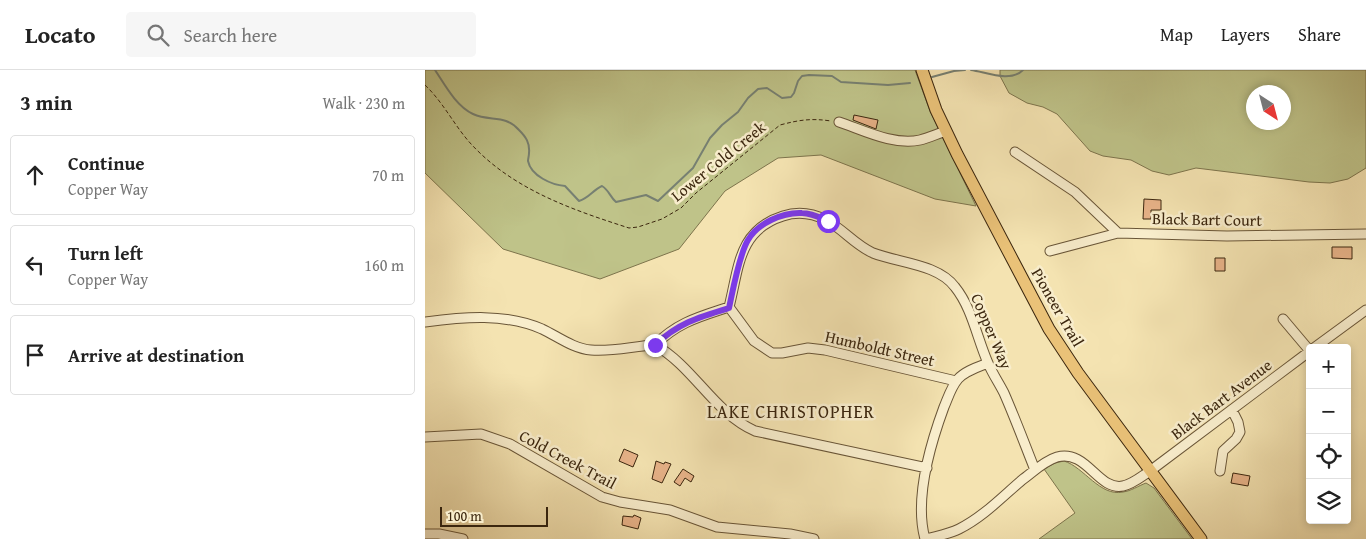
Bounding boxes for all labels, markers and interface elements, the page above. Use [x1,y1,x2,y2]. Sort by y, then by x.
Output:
search box [126,12,476,57]
text: Locato [25,17,96,52]
icon: search [144,21,172,49]
text: Search here [184,21,277,49]
text: Map [1160,21,1193,48]
text: Layers [1221,21,1270,48]
text: Share [1298,21,1341,48]
north arrow [1246,85,1291,130]
text: 3 min [20,87,72,118]
text: Walk · 230 m [322,91,405,115]
street label: Lower Cold Creek [665,115,771,207]
text: Continue [68,149,145,177]
icon: ahead [21,161,49,189]
text: 70 m [372,163,404,187]
text: Copper Way [68,177,148,201]
street label: Black Bart Court [1152,206,1262,232]
route start [817,210,840,233]
text: Turn left [68,239,143,267]
icon: left [21,251,49,279]
text: 160 m [364,253,404,277]
street label: Pioneer Trail [1026,263,1090,351]
text: Copper Way [68,267,148,291]
street label: Copper Way [965,289,1019,373]
street label: Humboldt Street [823,324,937,372]
route end [644,334,667,357]
icon: arrive [21,341,49,369]
text: Arrive at destination [68,341,244,369]
map controls [1306,344,1351,524]
button: + [1306,344,1351,389]
street label: Black Bart Avenue [1165,353,1277,445]
button: − [1306,389,1351,434]
district label: LAKE CHRISTOPHER [707,398,875,425]
street label: Cold Creek Trail [515,423,621,495]
button: locate [1306,434,1351,479]
button: layers [1306,479,1351,524]
scale bar [440,504,547,527]
text: 100 m [447,506,482,526]

